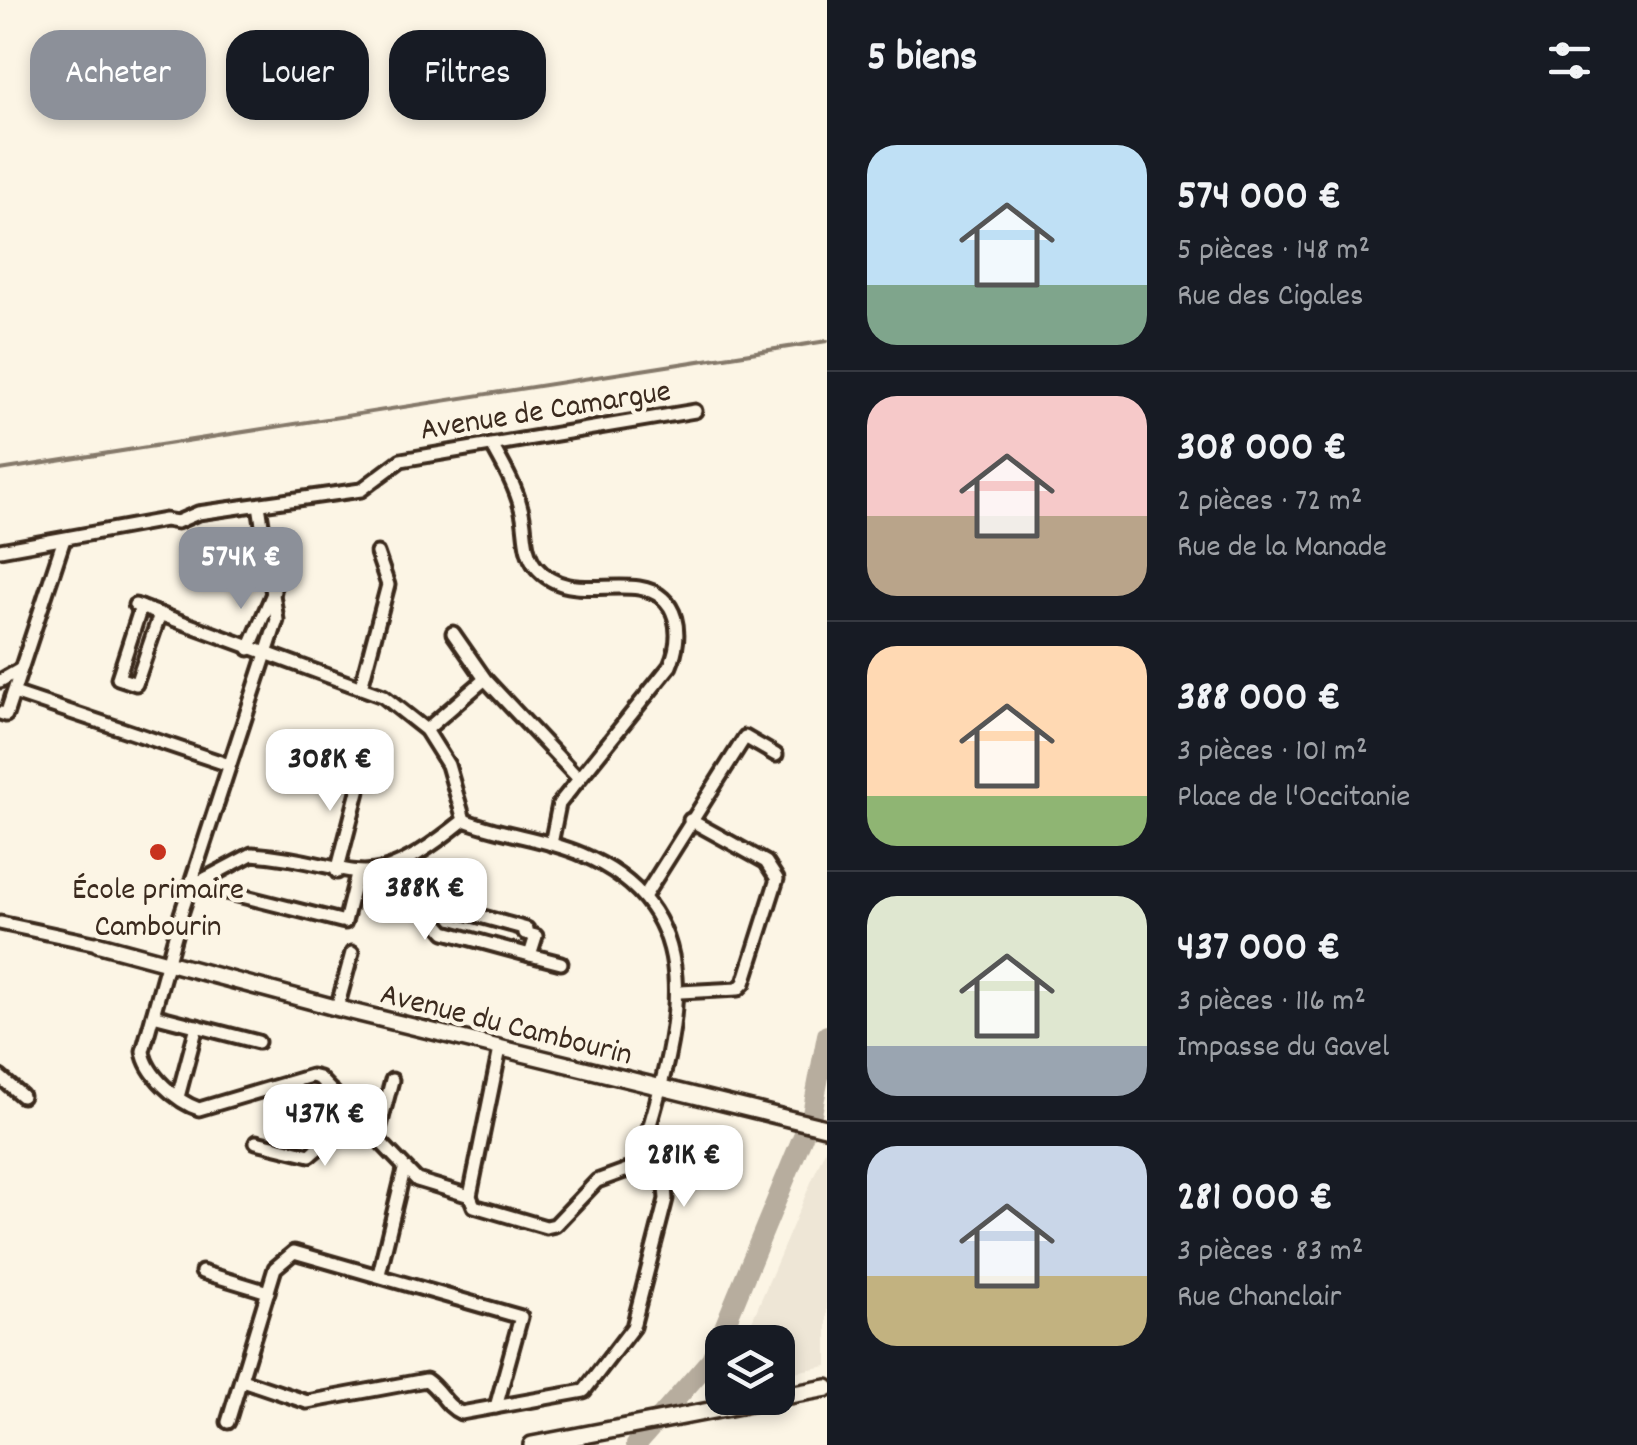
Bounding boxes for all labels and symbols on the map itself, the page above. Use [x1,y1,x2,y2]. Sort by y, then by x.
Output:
street label: Avenue de Camargue [417,370,674,455]
pin: 574K € [160,527,322,612]
pin: 308K € [249,729,411,814]
marker: École primaire Cambourin [147,841,169,863]
pin: 388K € [344,858,506,943]
place label: École primaire Cambourin [72,869,244,952]
street label: Avenue du Cambourin [375,973,637,1080]
pin: 437K € [244,1084,406,1169]
pin: 281K € [603,1125,765,1210]

